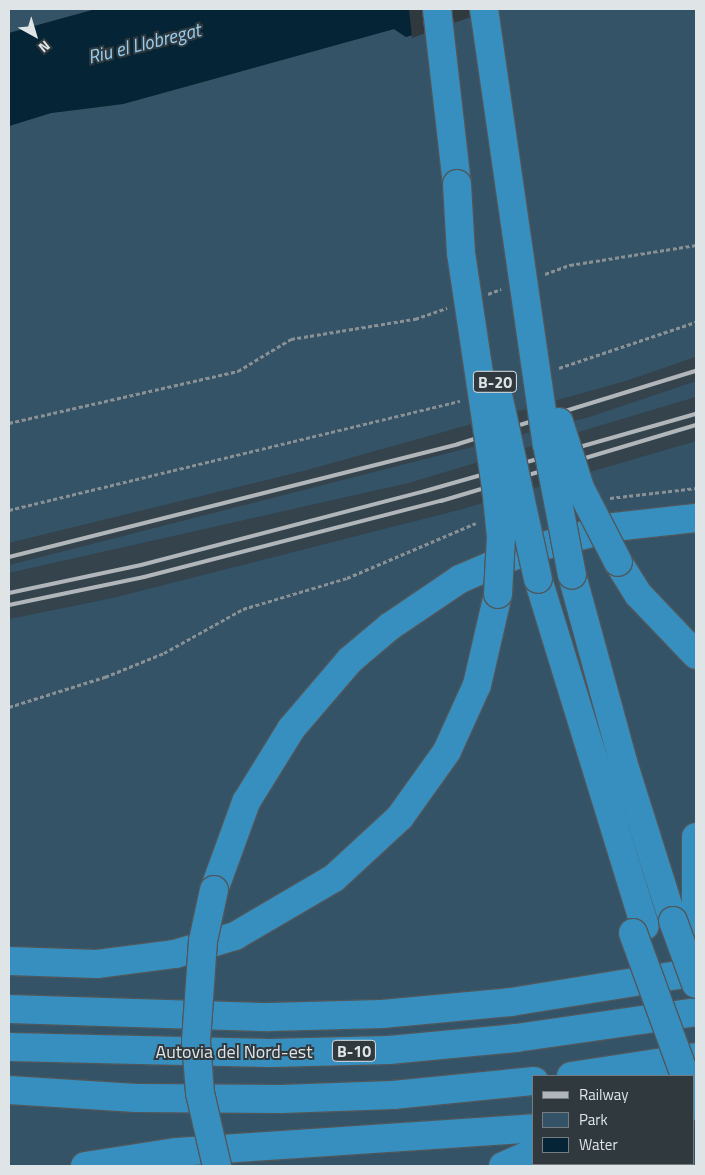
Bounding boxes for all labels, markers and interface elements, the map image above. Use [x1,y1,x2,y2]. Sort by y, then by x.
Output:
north arrow [10,10,60,60]
water label: Riu el Llobregat [85,18,203,68]
text: N [34,36,55,58]
road number: B-20 [472,368,518,396]
road number: B-10 [332,1038,376,1064]
street label: Autovia del Nord-est [155,1041,313,1063]
legend [532,1075,695,1165]
text: Railway [579,1083,629,1106]
text: Park [579,1108,608,1131]
text: Water [579,1133,618,1156]

